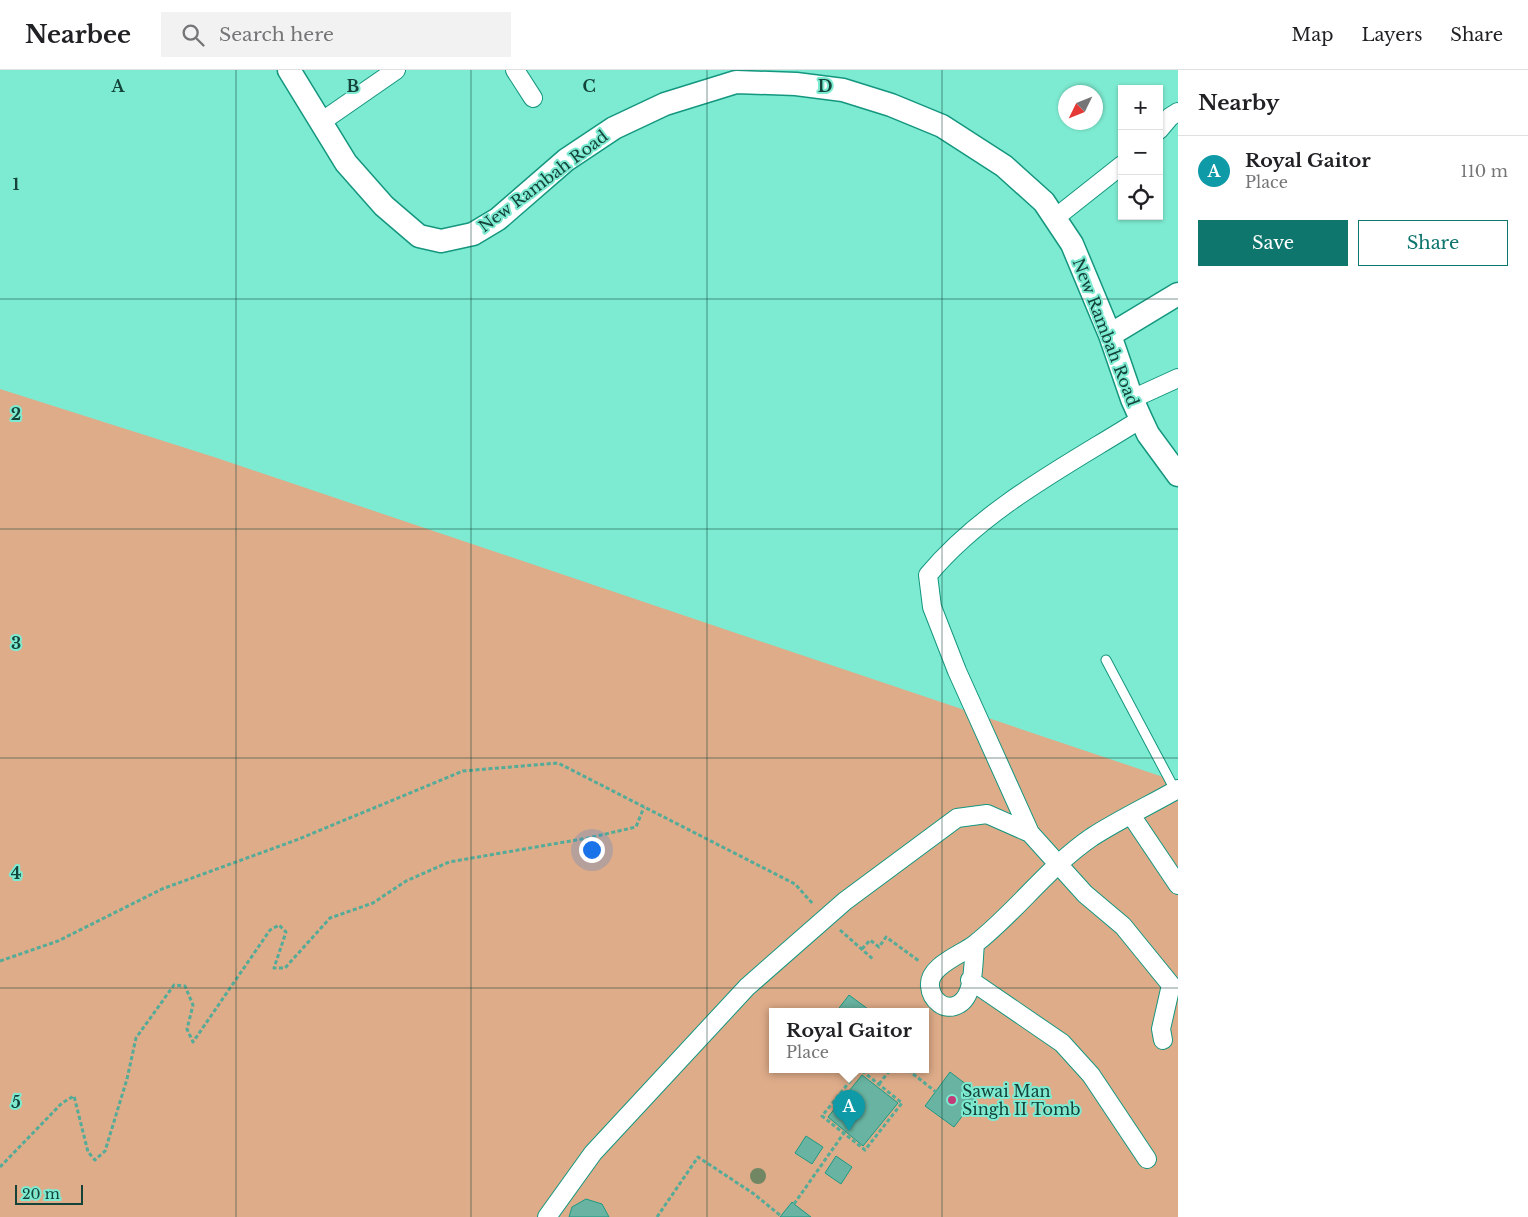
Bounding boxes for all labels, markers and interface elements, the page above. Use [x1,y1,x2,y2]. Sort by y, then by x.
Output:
search box [161,12,511,57]
text: Nearbee [25,20,131,49]
icon: search [179,21,207,49]
text: Search here [219,23,334,46]
text: Map [1292,24,1333,46]
text: Layers [1361,24,1422,46]
text: Share [1450,24,1503,46]
text: A [111,76,126,96]
text: B [347,76,360,96]
text: C [582,76,596,96]
text: D [818,76,832,96]
north arrow [1058,85,1103,130]
map controls [1118,85,1163,220]
button: + [1118,85,1163,130]
text: Nearby [1198,90,1279,116]
street label: New Rambah Road [474,126,612,236]
button: − [1118,130,1163,175]
text: Royal Gaitor [1245,149,1371,172]
text: A [1208,161,1220,181]
text: 110 m [1461,161,1508,181]
text: Place [1245,172,1288,192]
text: 1 [13,174,20,194]
button: locate [1118,175,1163,220]
button: Save [1198,220,1348,266]
button: Share [1358,220,1508,266]
street label: New Rambah Road [1069,255,1144,409]
text: 2 [11,404,21,424]
text: 3 [11,633,21,653]
your location [579,837,605,863]
text: 4 [11,863,21,883]
popup [769,1008,929,1073]
text: Royal Gaitor [786,1019,912,1042]
text: Place [786,1042,829,1062]
place label: Sawai Man Singh II Tomb [962,1081,1081,1119]
pin: A [833,1090,865,1131]
text: 5 [11,1092,21,1112]
marker: Sawai Man Singh II Tomb [946,1094,958,1106]
scale bar [15,1182,82,1205]
text: 20 m [22,1185,60,1203]

